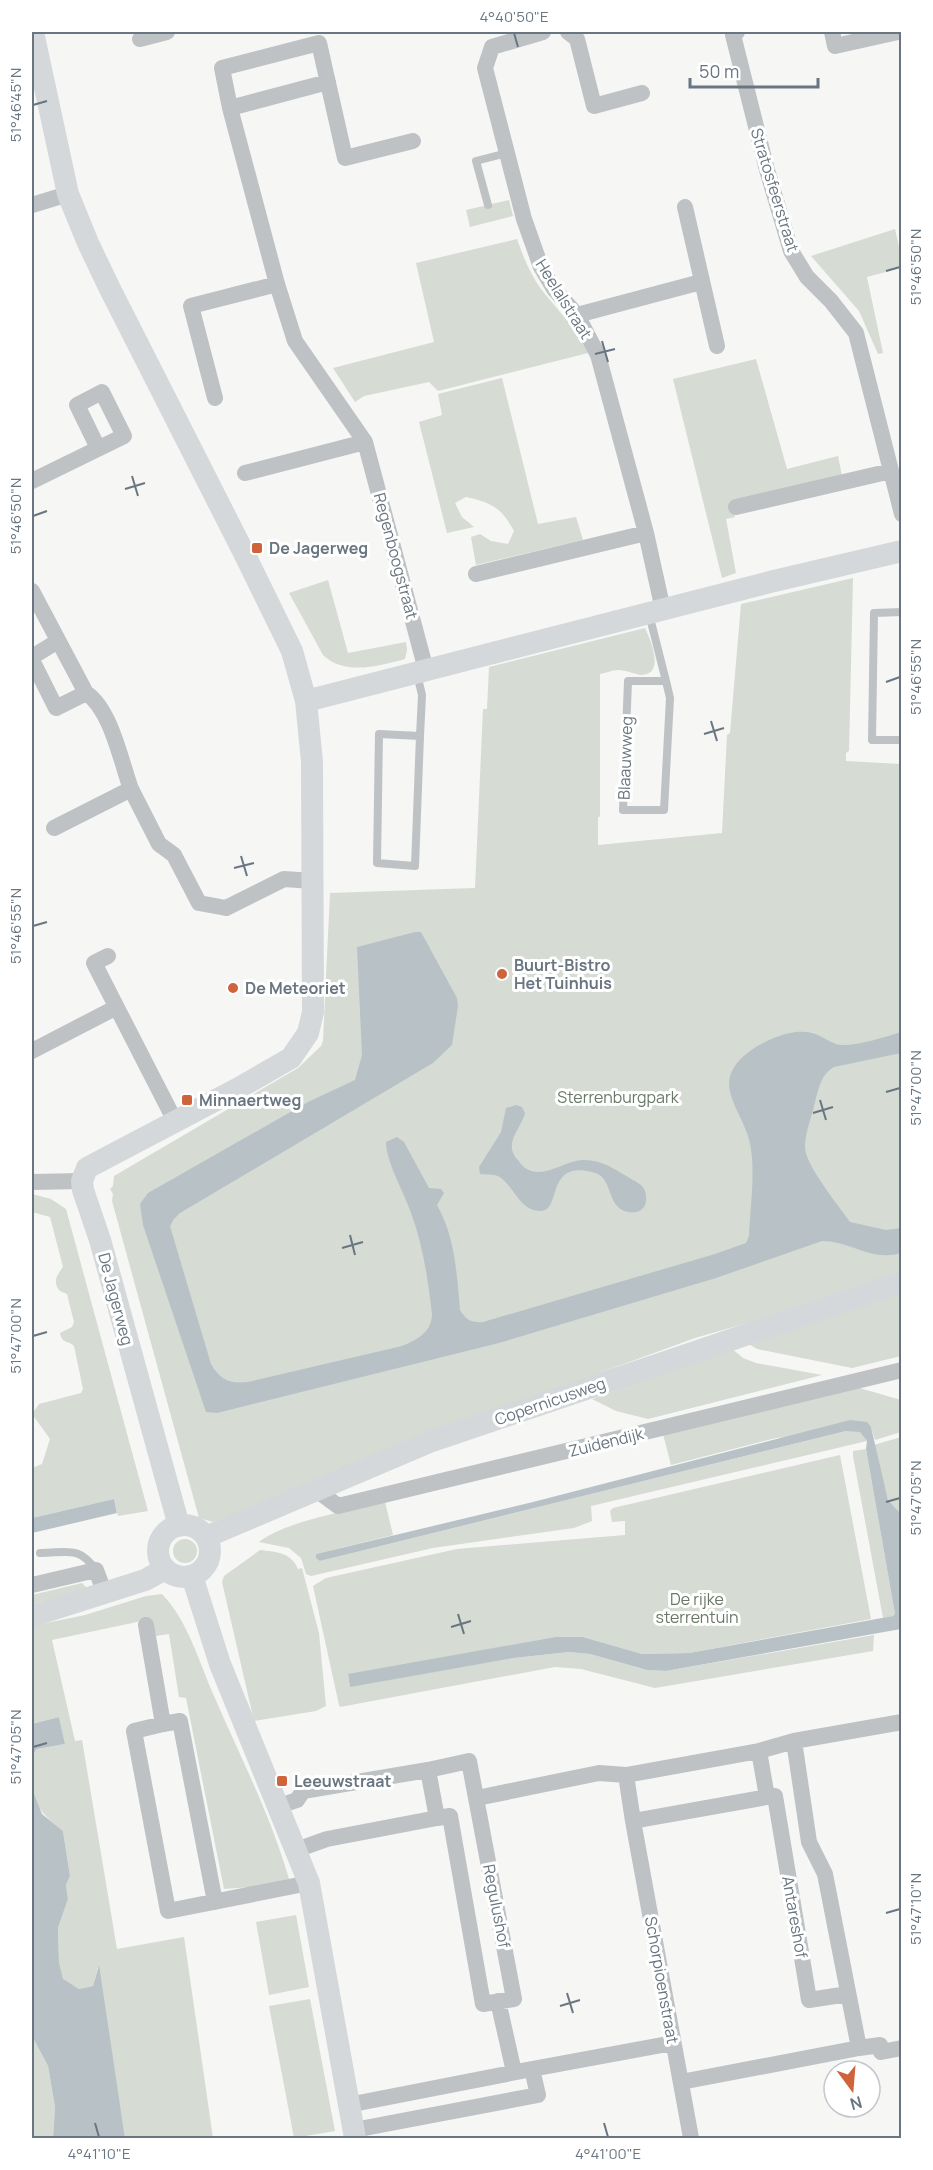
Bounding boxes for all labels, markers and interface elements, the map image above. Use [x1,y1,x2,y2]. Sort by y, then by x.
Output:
text: 4°40'50"E [479,6,549,27]
scale bar [690,51,818,89]
text: 50 m [699,59,739,83]
text: 51°46'45"N [5,68,26,142]
street label: Stratosfeerstraat [746,125,804,255]
text: 51°46'50"N [905,229,926,305]
street label: Heelalstraat [531,255,597,343]
text: 51°46'50"N [5,478,26,554]
street label: Regenboogstraat [369,490,423,622]
place label: De Jagerweg [269,537,368,559]
marker: De Jagerweg [250,541,264,555]
text: 51°46'55"N [905,639,926,715]
street label: Blaauwweg [613,716,637,800]
text: 51°46'55"N [5,888,26,964]
place label: Buurt-Bistro Het Tuinhuis [514,954,612,994]
marker: Buurt-Bistro Het Tuinhuis [495,967,509,981]
place label: De Meteoriet [245,977,346,999]
marker: De Meteoriet [226,981,240,995]
text: 51°47'00"N [905,1050,926,1126]
park label: Sterrenburgpark [557,1086,680,1108]
place label: Minnaertweg [199,1089,301,1111]
marker: Minnaertweg [180,1093,194,1107]
street label: De Jagerweg [93,1250,139,1348]
text: 51°47'00"N [5,1298,26,1374]
street label: Copernicusweg [492,1372,608,1430]
street label: Zuidendijk [566,1422,647,1462]
text: 51°47'05"N [905,1461,926,1535]
park label: De rijke sterrentuin [656,1588,738,1628]
text: 51°47'05"N [5,1710,26,1784]
place label: Leeuwstraat [294,1770,392,1792]
marker: Leeuwstraat [275,1774,289,1788]
street label: Regulushof [478,1862,516,1950]
text: 51°47'10"N [905,1873,926,1945]
street label: Antareshof [777,1874,813,1960]
street label: Schorpioenstraat [640,1914,684,2046]
north arrow [822,2059,882,2119]
text: N [848,2091,865,2116]
text: 4°41'10"E [68,2143,130,2164]
text: 4°41'00"E [575,2143,641,2164]

